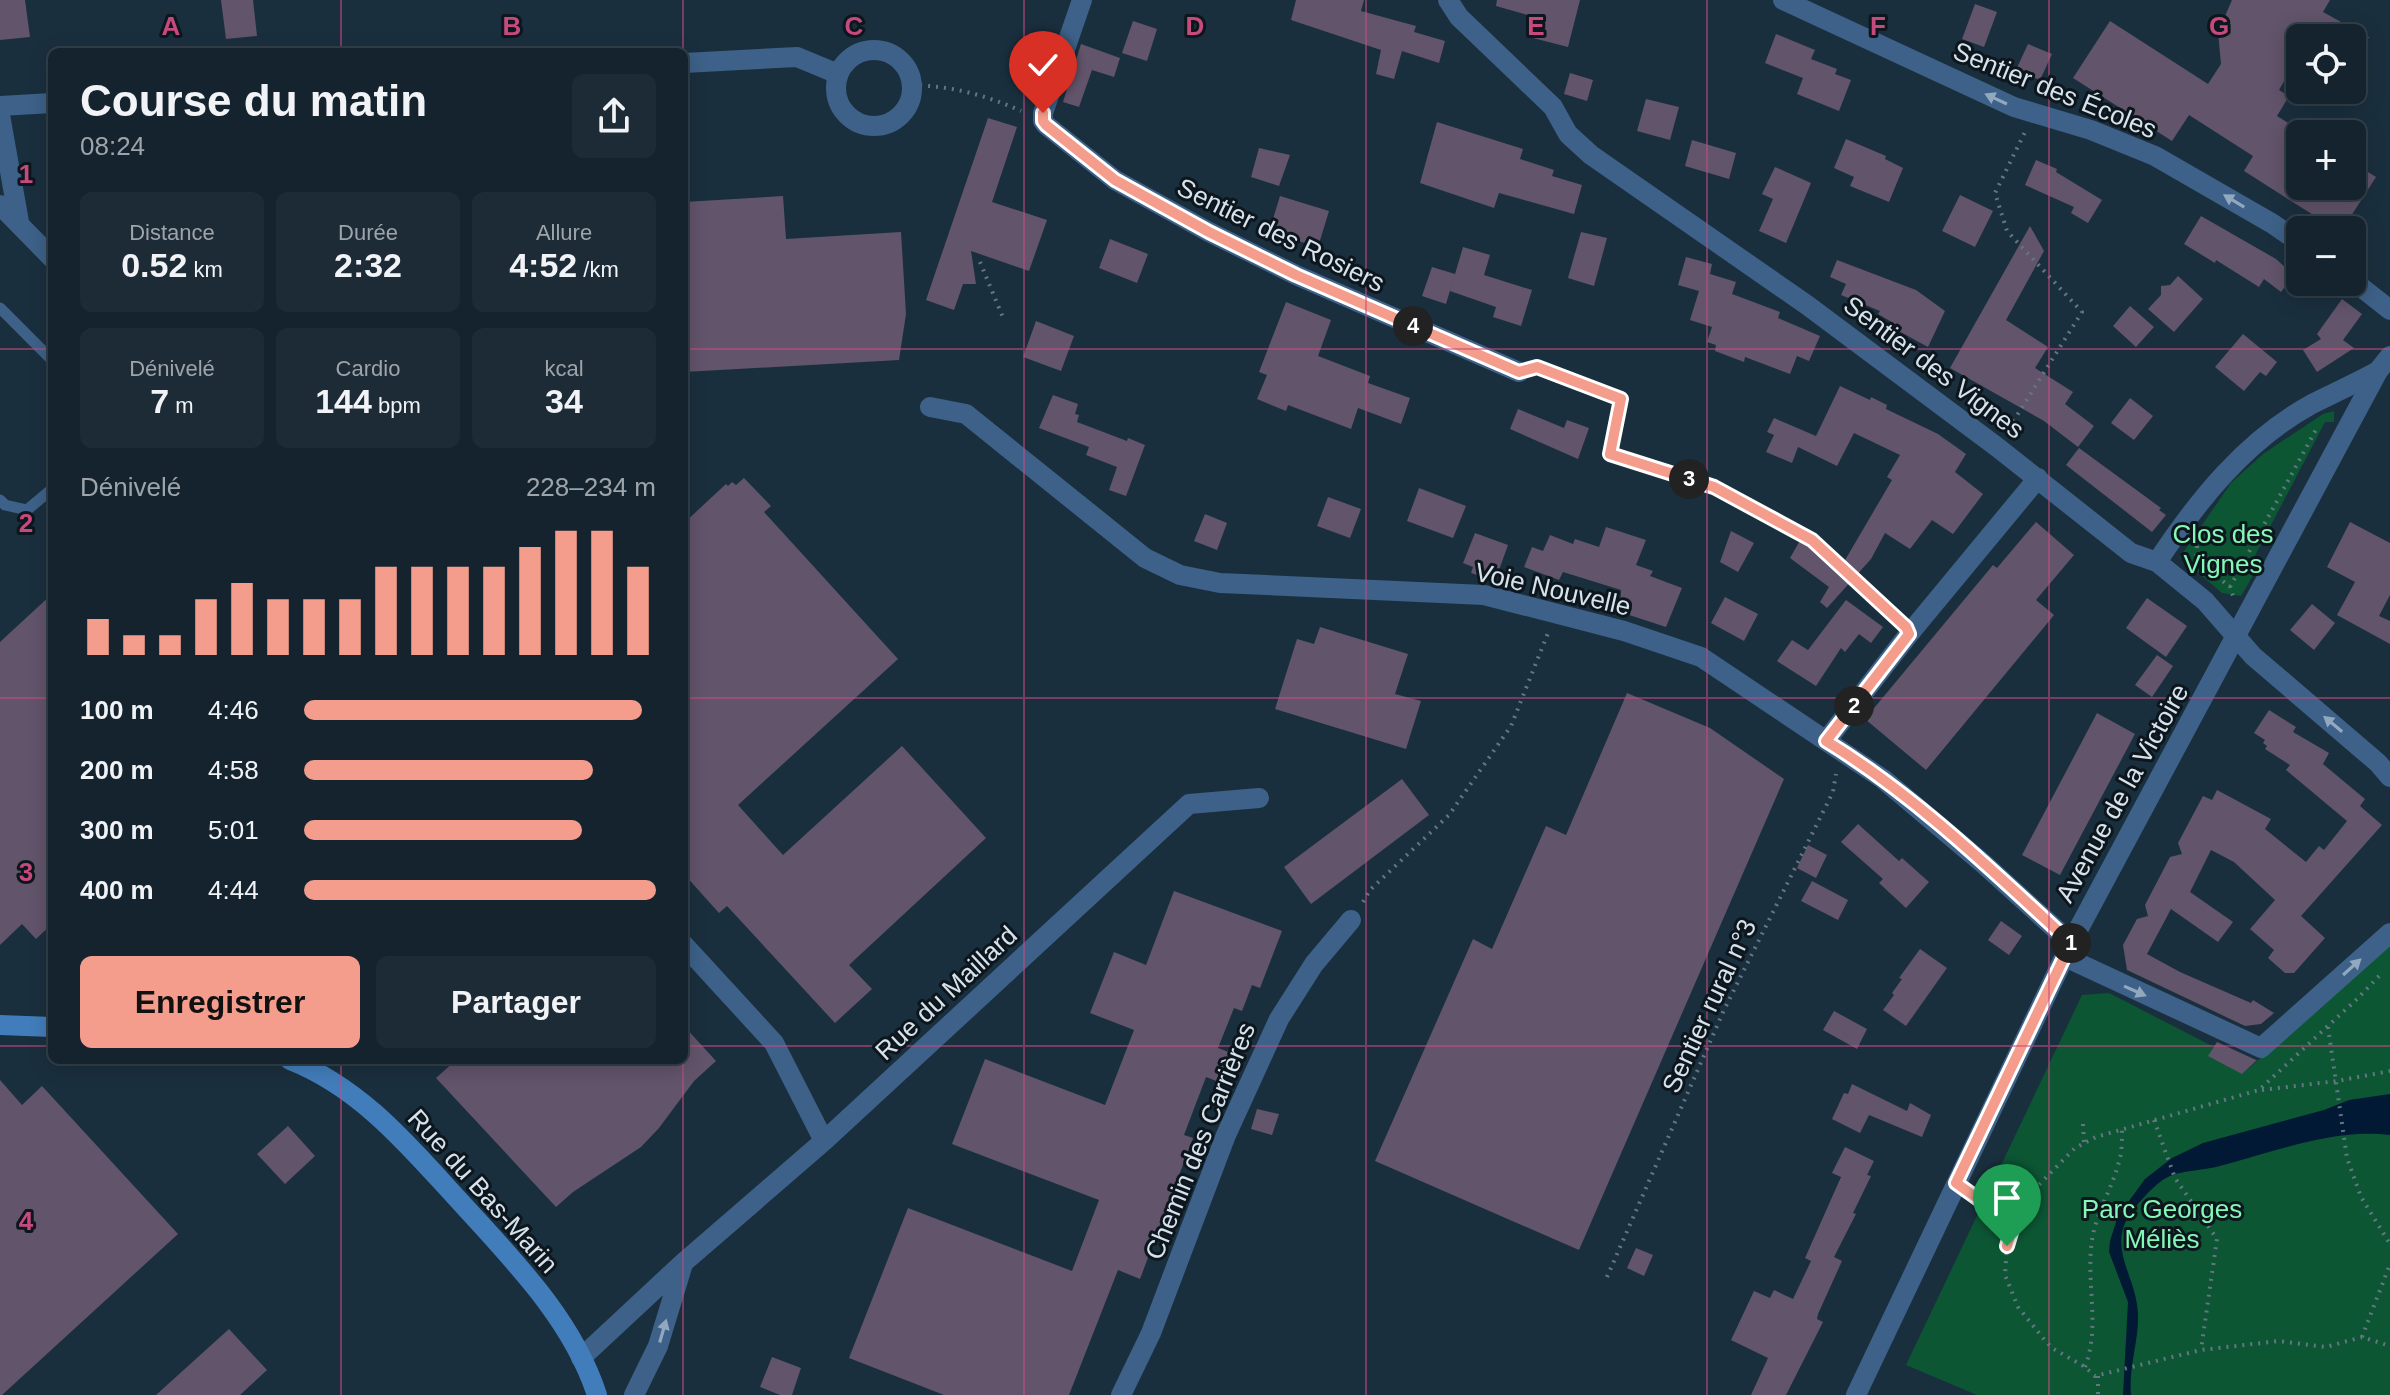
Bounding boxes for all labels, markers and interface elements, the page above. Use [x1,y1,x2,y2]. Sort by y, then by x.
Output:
text: A [162,11,181,41]
text: B [503,11,521,41]
text: C [845,11,864,41]
text: D [1186,11,1204,41]
text: E [1527,11,1545,41]
text: F [1870,11,1886,41]
text: G [2209,11,2229,41]
map controls [2286,24,2366,296]
button: locate [2286,24,2366,104]
pin [1009,31,1077,113]
street label: Sentier des Écoles [1949,35,2161,145]
icon: check [1021,43,1065,87]
button: share [572,74,656,158]
text: Course du matin [80,76,427,125]
one-way arrow [1985,92,2008,106]
button: + [2286,120,2366,200]
text: 08:24 [80,131,145,161]
text: 1 [19,159,33,189]
street label: Sentier des Rosiers [1172,172,1390,298]
one-way arrow [2223,194,2245,208]
button: − [2286,216,2366,296]
text: Distance [129,220,215,245]
text: Durée [338,220,398,245]
text: Allure [536,220,592,245]
text: 0.52 [121,246,187,284]
text: 2:32 [334,246,402,284]
text: 4:52 [509,246,577,284]
text: km [187,257,223,282]
text: /km [577,257,619,282]
street label: Sentier des Vignes [1838,289,2030,445]
pin: 4 [1393,306,1433,346]
text: 4 [1407,313,1419,338]
text: Dénivelé [129,356,215,381]
text: Cardio [336,356,400,381]
text: kcal [544,356,584,381]
text: 7 [150,382,169,420]
text: 144 [315,382,372,420]
text: 34 [545,382,583,420]
text: m [169,393,194,418]
text: bpm [372,393,421,418]
pin: 3 [1669,459,1709,499]
text: 3 [1683,466,1695,491]
text: Dénivelé [80,472,181,502]
text: 228–234 m [526,472,656,502]
text: 2 [19,508,33,538]
park label: Clos des Vignes [2172,519,2274,579]
street label: Voie Nouvelle [1472,557,1634,621]
street label: Avenue de la Victoire [2050,679,2194,907]
pin: 2 [1834,686,1874,726]
text: 2 [1848,693,1860,718]
text: 100 m [80,695,154,725]
text: 4:46 [208,695,259,725]
one-way arrow [2323,716,2343,733]
text: 200 m [80,755,154,785]
text: 4:58 [208,755,259,785]
text: 300 m [80,815,154,845]
text: 5:01 [208,815,259,845]
text: 3 [19,857,33,887]
text: 400 m [80,875,154,905]
text: 4:44 [208,875,259,905]
street label: Sentier rural n°3 [1656,914,1762,1098]
street label: Rue du Maillard [869,920,1023,1066]
pin: 1 [2051,923,2091,963]
text: 1 [2065,930,2077,955]
button: Enregistrer [80,956,360,1048]
button: Partager [376,956,656,1048]
one-way arrow [2341,959,2361,976]
one-way arrow [2123,984,2147,998]
street label: Chemin des Carrières [1139,1018,1261,1264]
street label: Rue du Bas-Marin [402,1103,564,1279]
pin [1973,1164,2041,1246]
icon: arrive [1985,1176,2029,1220]
park label: Parc Georges Méliès [2082,1194,2242,1254]
text: 4 [19,1206,34,1236]
one-way arrow [657,1318,670,1342]

